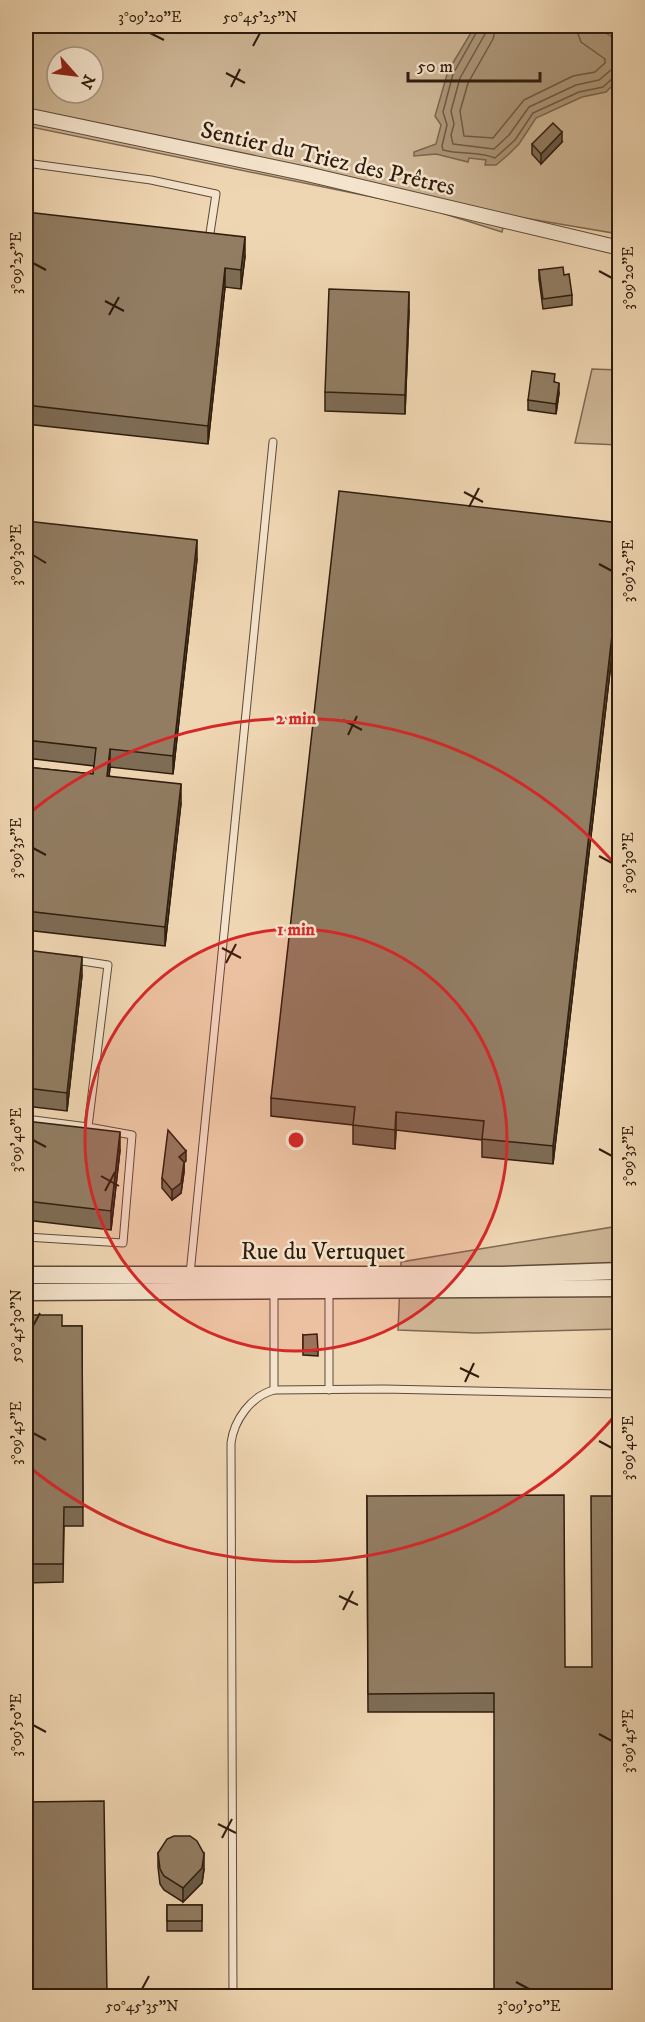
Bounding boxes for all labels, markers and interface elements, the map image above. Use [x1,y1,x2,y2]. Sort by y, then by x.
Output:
text: 3°09'20"E [118,8,182,27]
text: 50°45'25"N [223,8,297,27]
north arrow [45,45,105,105]
scale bar [408,45,540,83]
text: 50 m [417,56,453,78]
text: N [75,71,99,92]
street label: Sentier du Triez des Prêtres [198,115,458,203]
text: 3°09'25"E [7,231,26,294]
text: 3°09'20"E [619,246,638,310]
text: 3°09'30"E [7,524,26,586]
text: 3°09'25"E [619,539,638,602]
text: 2 min [276,708,317,730]
text: 3°09'35"E [7,817,26,878]
text: 3°09'30"E [619,832,638,894]
text: 1 min [277,919,316,941]
text: 3°09'40"E [7,1107,26,1172]
text: 3°09'35"E [619,1125,638,1186]
centre of rings [286,1130,306,1150]
street label: Rue du Vertuquet [241,1237,406,1267]
text: 50°45'30"N [7,1289,26,1363]
text: 3°09'45"E [7,1401,26,1465]
text: 3°09'40"E [619,1415,638,1480]
text: 3°09'50"E [7,1693,26,1757]
text: 3°09'45"E [619,1709,638,1773]
text: 50°45'35"N [106,1997,178,2016]
text: 3°09'50"E [497,1997,561,2016]

